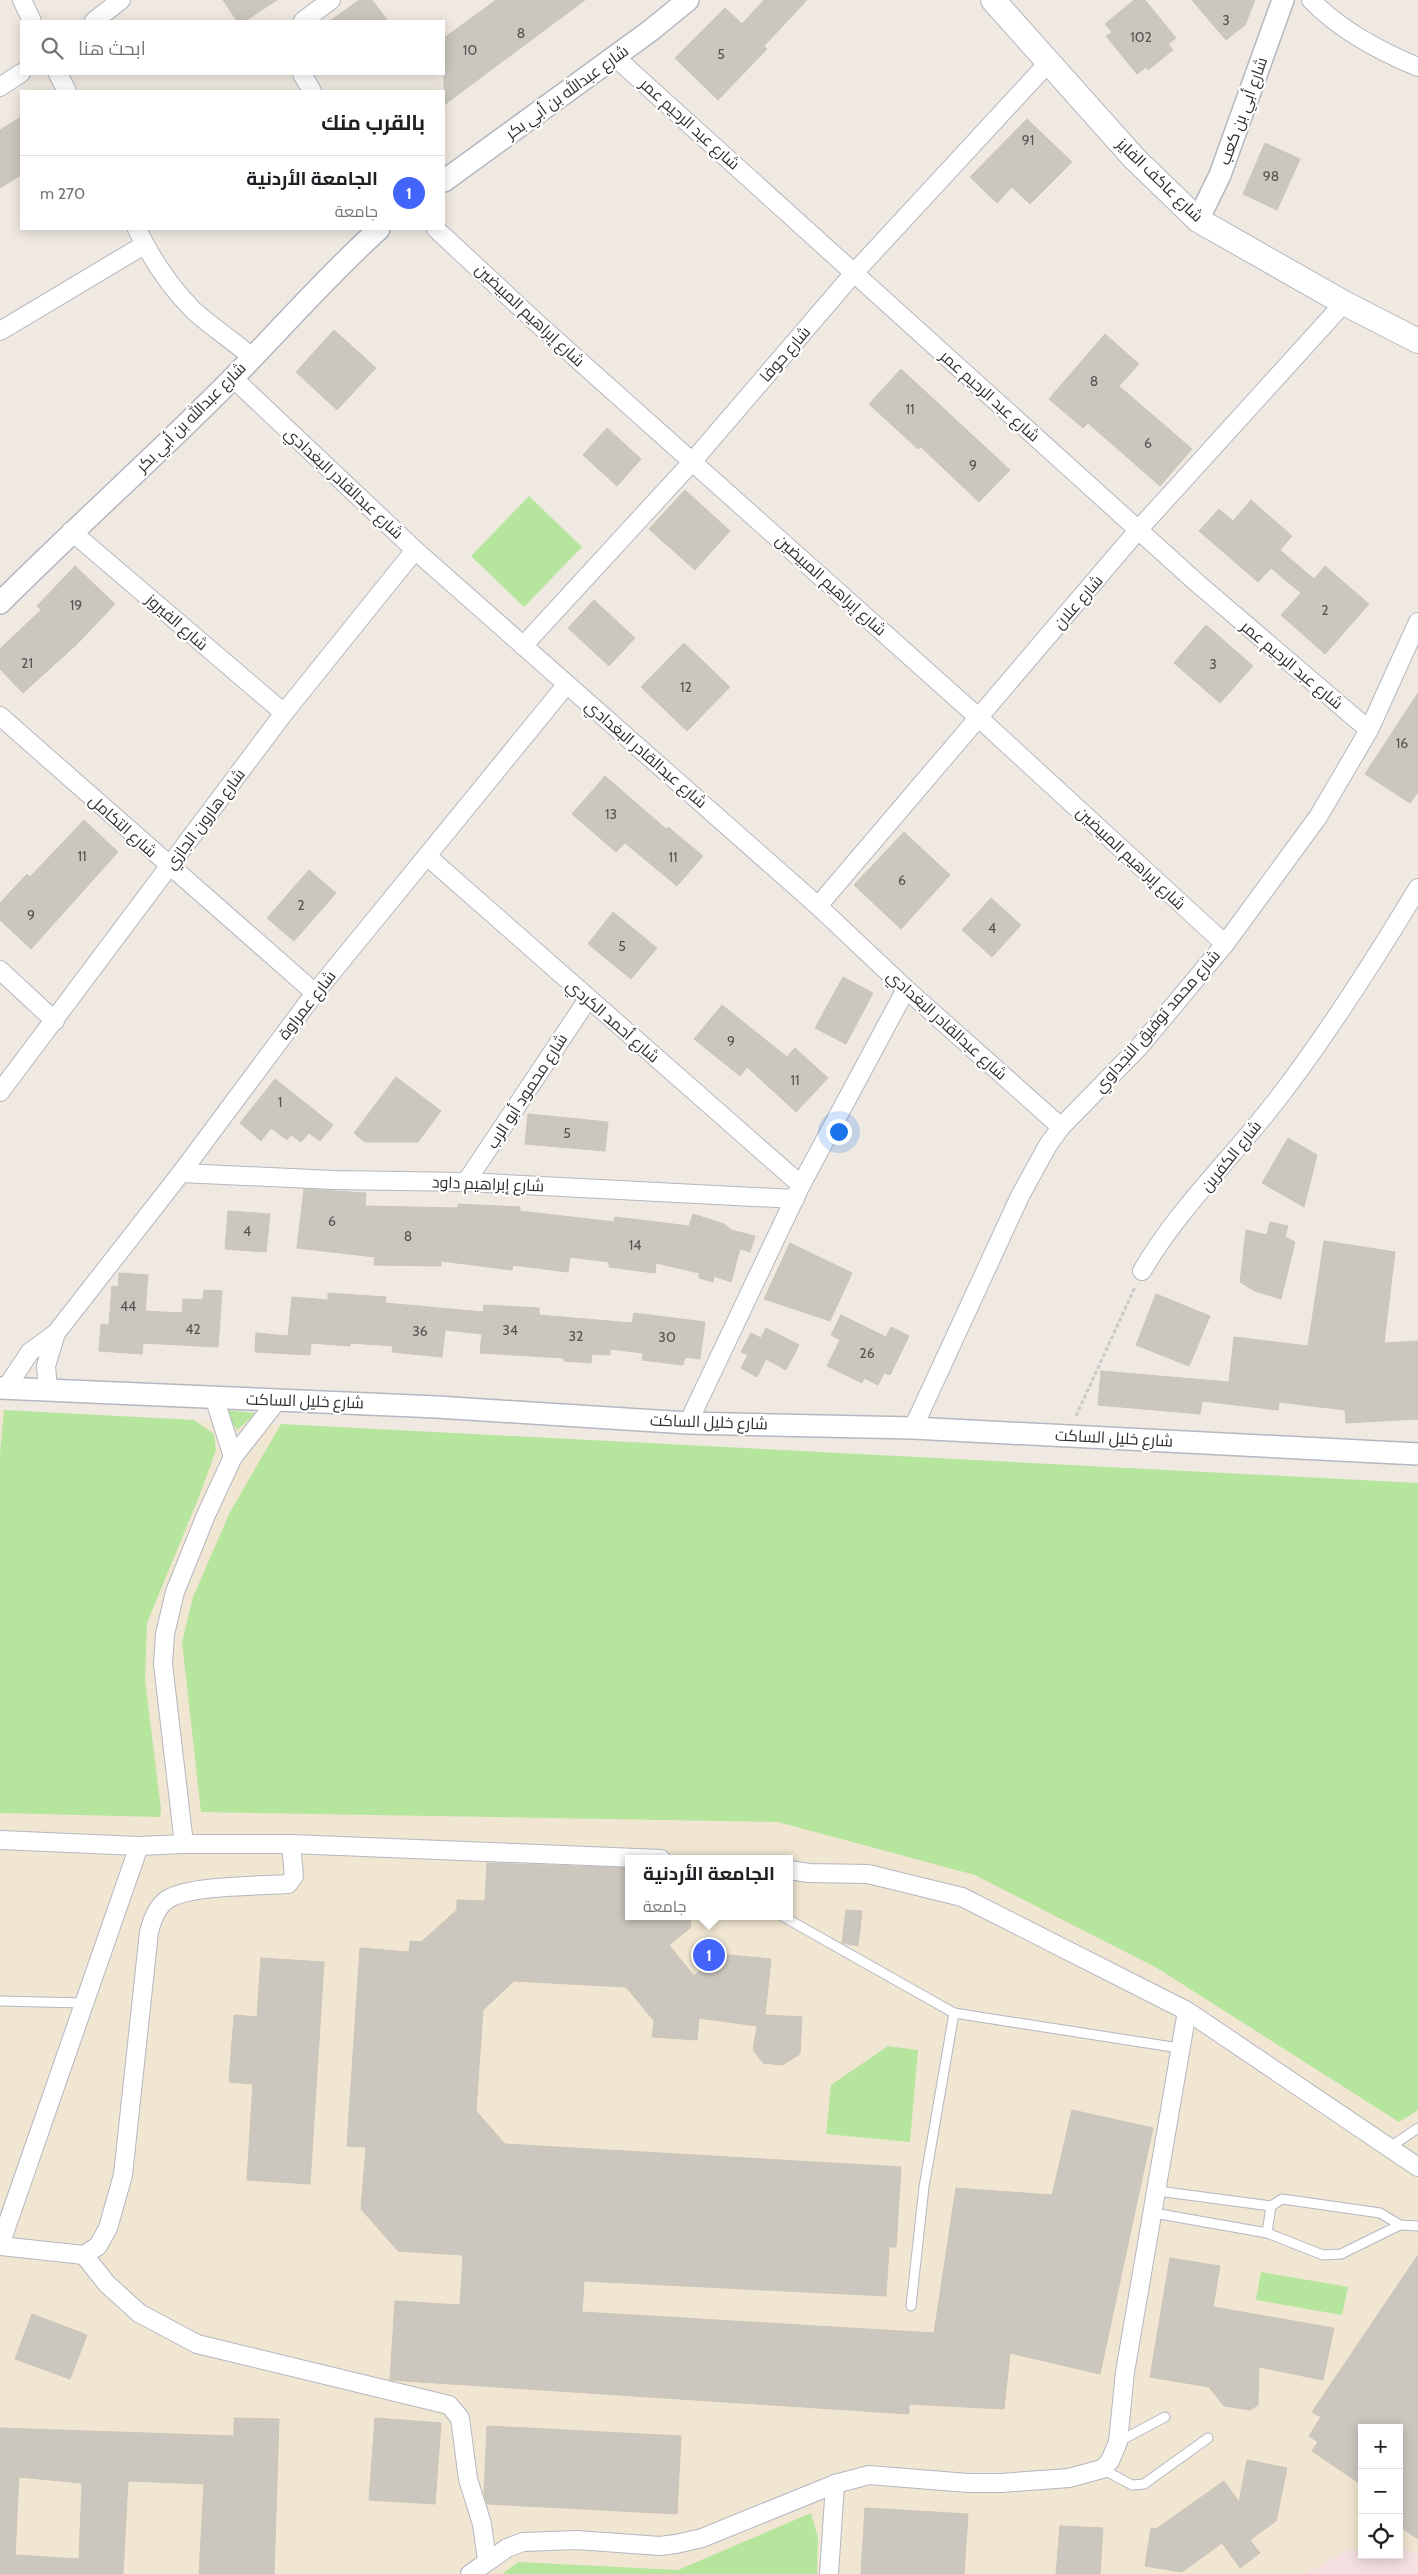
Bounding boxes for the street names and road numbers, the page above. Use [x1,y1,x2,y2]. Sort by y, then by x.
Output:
street label: شارع عبدالله بن أبي بكر [501,40,634,147]
street label: شارع أبي بن كعب [1215,55,1275,169]
street label: شارع عبد الرحيم عمر [634,74,744,175]
street label: شارع عاكف الفايز [1111,134,1207,227]
street label: شارع إبراهيم المبيضين [470,260,589,372]
street label: شارع حوفا [756,322,816,387]
street label: شارع عبد الرحيم عمر [934,346,1044,447]
street label: شارع عبدالله بن أبي بكر [131,358,253,479]
street label: شارع عبدالقادر البغدادي [278,423,407,546]
street label: شارع إبراهيم المبيضين [770,530,890,641]
street label: شارع علان [1049,571,1108,634]
street label: شارع الفيروز [140,589,212,656]
street label: شارع عبد الرحيم عمر [1235,616,1347,715]
street label: شارع عبدالقادر البغدادي [579,696,711,815]
street label: شارع هارون الجازي [161,765,252,875]
street label: شارع التكامل [84,791,161,863]
street label: شارع إبراهيم المبيضين [1071,803,1190,915]
street label: شارع محمد توفيق النجداوي [1090,946,1227,1099]
street label: شارع عبدالقادر البغدادي [880,966,1011,1087]
street label: شارع عمراوة [274,967,341,1044]
street label: شارع أحمد الكردي [560,976,663,1070]
street label: شارع محمود أبو الرب [483,1030,573,1153]
street label: شارع الكفرين [1197,1117,1267,1196]
street label: شارع إبراهيم داود [431,1173,544,1197]
street label: شارع خليل الساكت [246,1389,364,1415]
street label: شارع خليل الساكت [650,1410,768,1436]
street label: شارع خليل الساكت [1054,1425,1173,1453]

